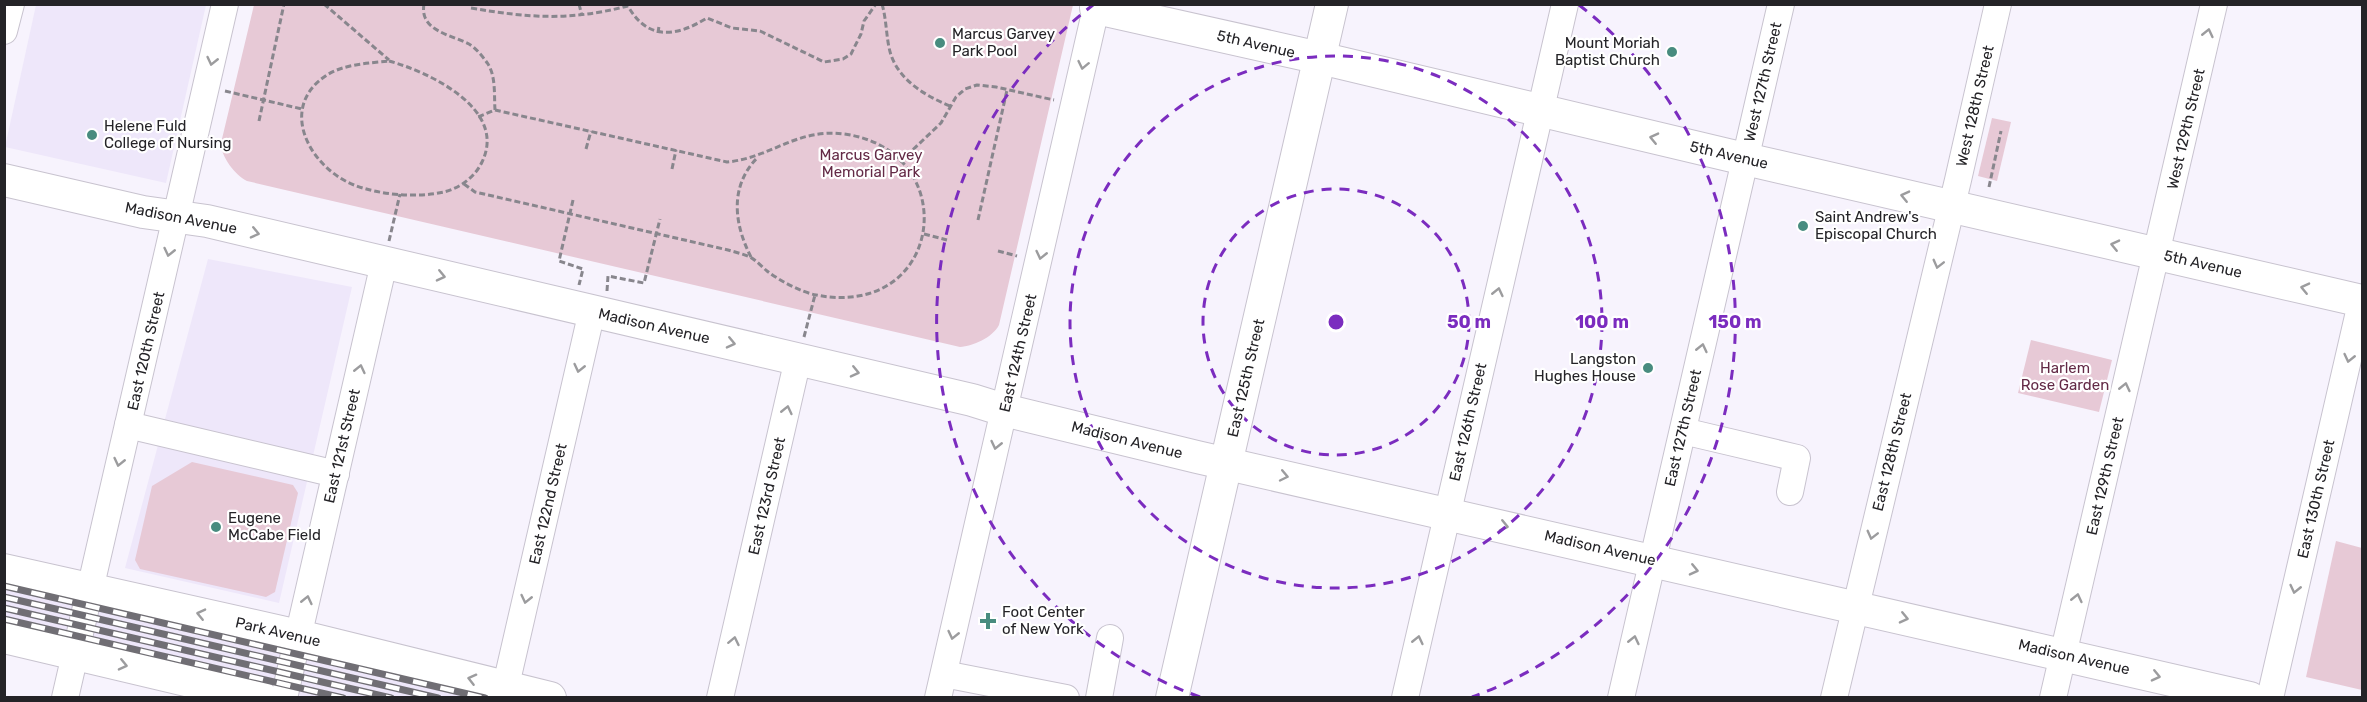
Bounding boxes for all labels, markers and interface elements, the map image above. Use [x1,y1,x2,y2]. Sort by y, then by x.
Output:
street label: West 127th Street [1740,20,1786,144]
place label: Marcus Garvey Park Pool [952,25,1055,60]
street label: 5th Avenue [1215,26,1297,62]
one-way arrow [2200,28,2213,38]
place label: Mount Moriah Baptist Church [1555,34,1660,69]
marker: Marcus Garvey Park Pool [933,36,947,50]
street label: West 128th Street [1952,43,1998,168]
marker: Mount Moriah Baptist Church [1665,45,1679,59]
one-way arrow [206,56,219,66]
one-way arrow [1078,60,1091,70]
street label: West 129th Street [2163,67,2209,191]
place label: Helene Fuld College of Nursing [104,117,231,152]
marker: Helene Fuld College of Nursing [85,128,99,142]
one-way arrow [1649,132,1659,145]
street label: 5th Avenue [1688,137,1770,173]
park label: Marcus Garvey Memorial Park [820,146,923,181]
one-way arrow [1900,191,1910,204]
street label: Madison Avenue [123,198,239,238]
place label: Saint Andrew's Episcopal Church [1815,208,1937,243]
marker: Saint Andrew's Episcopal Church [1796,219,1810,233]
one-way arrow [250,225,260,238]
one-way arrow [2111,239,2121,252]
one-way arrow [164,246,177,256]
street label: 5th Avenue [2162,246,2244,282]
one-way arrow [1035,250,1048,260]
one-way arrow [1932,259,1945,269]
one-way arrow [436,269,446,282]
one-way arrow [2301,282,2311,295]
one-way arrow [1491,287,1504,297]
street label: East 120th Street [124,290,168,412]
street label: East 124th Street [996,292,1040,414]
street label: Madison Avenue [596,304,712,348]
text: 50 m [1447,311,1491,333]
text: 100 m [1575,311,1629,333]
text: 150 m [1708,311,1762,333]
centre of rings [1326,312,1346,332]
street label: East 125th Street [1224,317,1268,439]
one-way arrow [726,336,736,349]
one-way arrow [1695,343,1708,353]
place label: Langston Hughes House [1534,350,1636,385]
one-way arrow [2343,353,2356,363]
park label: Harlem Rose Garden [2021,359,2109,394]
street label: East 126th Street [1446,361,1490,483]
marker: Langston Hughes House [1641,361,1655,375]
one-way arrow [573,363,586,373]
one-way arrow [352,364,365,374]
one-way arrow [850,365,860,378]
street label: East 127th Street [1661,368,1705,488]
one-way arrow [2118,382,2131,392]
street label: East 121st Street [320,387,364,505]
street label: East 128th Street [1869,391,1915,513]
one-way arrow [779,405,792,415]
street label: East 129th Street [2083,415,2127,537]
street label: Madison Avenue [1070,417,1184,463]
street label: East 123rd Street [745,435,789,557]
street label: East 130th Street [2294,438,2338,560]
one-way arrow [991,440,1004,450]
street label: East 122nd Street [525,442,571,566]
one-way arrow [114,457,127,467]
one-way arrow [1279,469,1289,482]
place label: Eugene McCabe Field [228,509,321,544]
one-way arrow [1498,518,1508,531]
marker: Eugene McCabe Field [209,520,223,534]
street label: Madison Avenue [1542,526,1658,570]
one-way arrow [1866,530,1879,540]
one-way arrow [1688,562,1698,575]
one-way arrow [2290,583,2303,593]
one-way arrow [2069,593,2082,603]
one-way arrow [520,594,533,604]
one-way arrow [299,595,312,605]
place label: Foot Center of New York [1002,603,1085,638]
one-way arrow [196,608,206,621]
one-way arrow [1899,611,1909,624]
marker: Foot Center of New York [979,612,997,630]
street label: Park Avenue [234,613,322,651]
one-way arrow [947,630,960,640]
street label: Madison Avenue [2016,635,2132,679]
one-way arrow [726,636,739,646]
one-way arrow [1410,636,1423,646]
one-way arrow [1627,636,1640,646]
one-way arrow [118,657,128,670]
one-way arrow [2150,668,2160,681]
one-way arrow [468,674,478,686]

